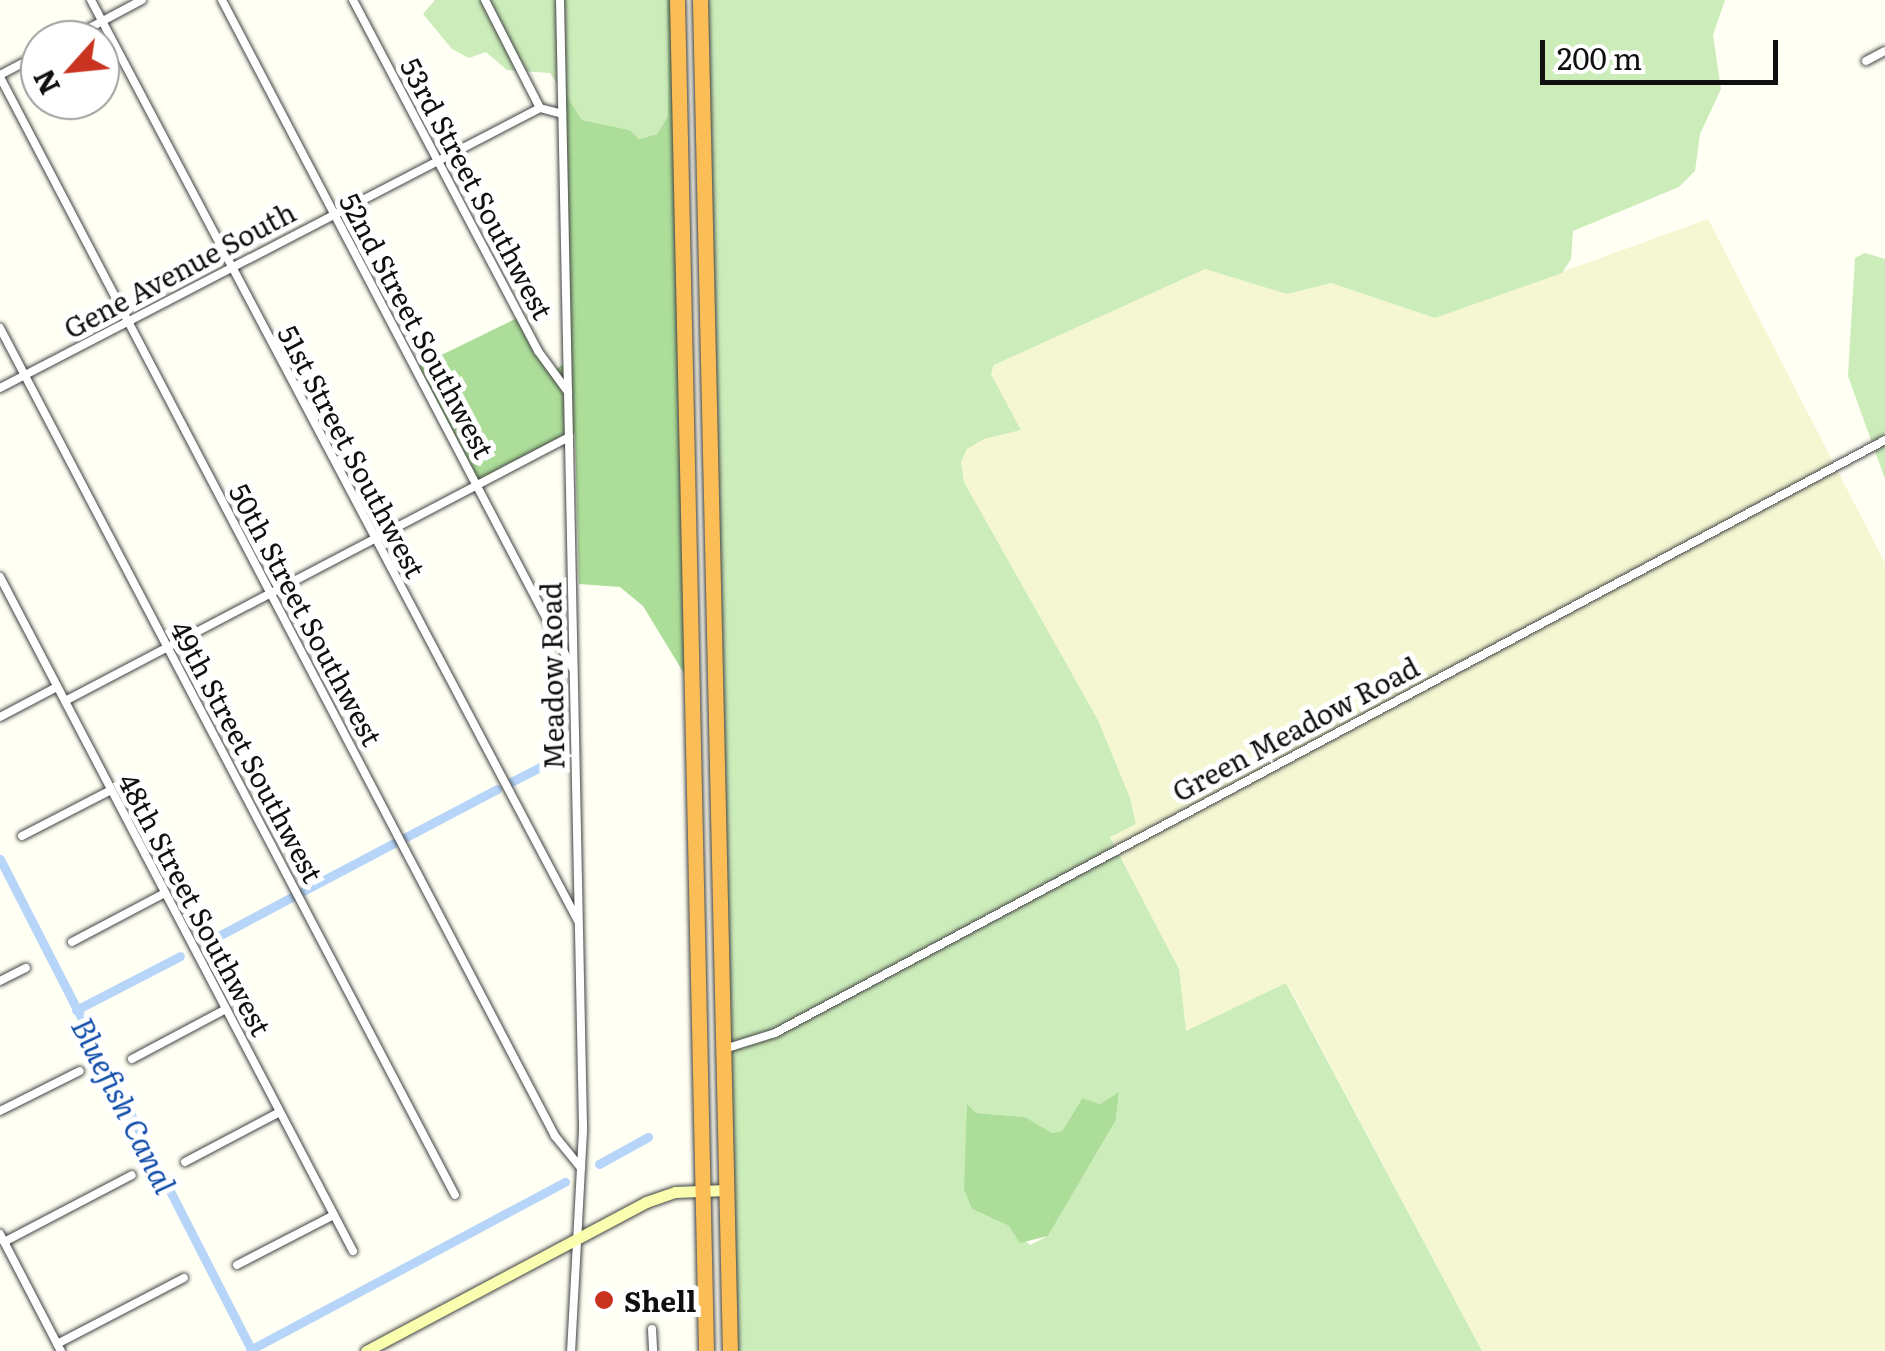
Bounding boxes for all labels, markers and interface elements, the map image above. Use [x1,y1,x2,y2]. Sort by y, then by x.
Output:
north arrow [20,20,120,120]
scale bar [1545,20,1782,82]
text: 200 m [1557,35,1642,79]
street label: 53rd Street Southwest [395,52,561,324]
text: N [21,63,69,103]
street label: 52nd Street Southwest [334,187,502,463]
street label: Gene Avenue South [57,194,301,344]
street label: 51st Street Southwest [272,319,434,583]
street label: 50th Street Southwest [224,477,390,751]
street label: Meadow Road [533,582,569,770]
street label: 49th Street Southwest [165,614,331,888]
street label: Green Meadow Road [1166,649,1424,807]
street label: 48th Street Southwest [113,767,279,1041]
water label: Bluefish Canal [65,1011,185,1199]
place label: Shell [624,1283,696,1317]
marker: Shell [593,1289,615,1311]

